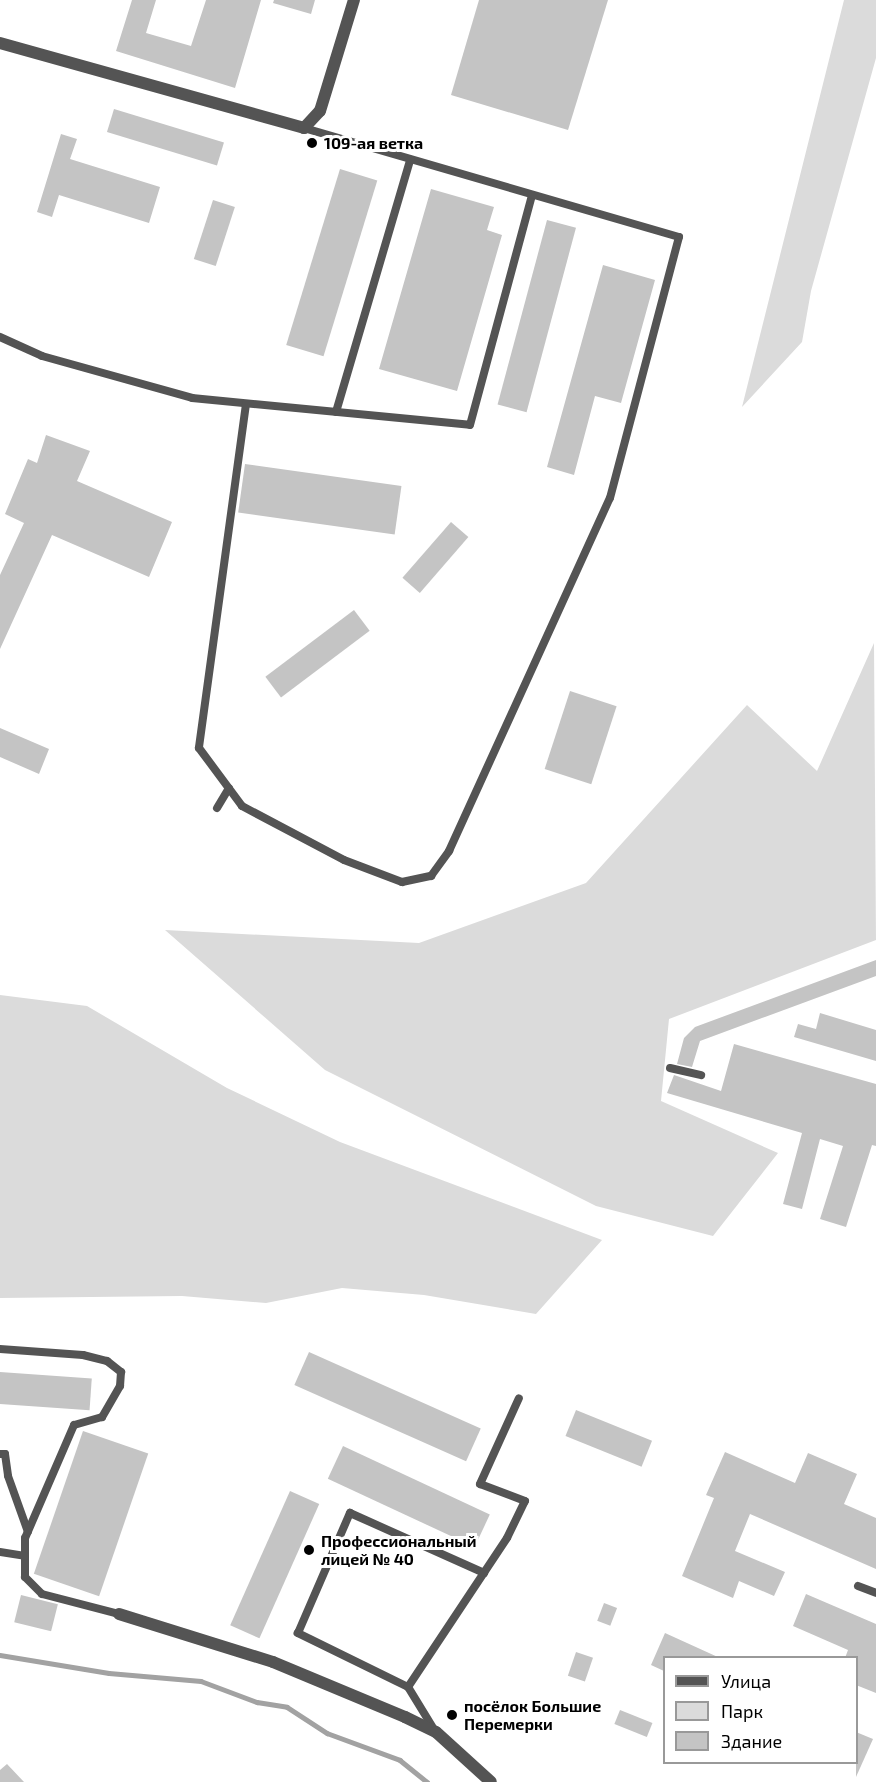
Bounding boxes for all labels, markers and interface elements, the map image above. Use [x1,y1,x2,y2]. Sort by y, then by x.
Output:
place label: 109-ая ветка [324,133,423,153]
marker: 109-ая ветка [305,136,319,150]
place label: Профессиональный лицей № 40 [321,1531,477,1569]
marker: Профессиональный лицей № 40 [302,1543,316,1557]
legend [663,1656,858,1764]
text: Улица [721,1670,771,1692]
place label: посёлок Большие Перемерки [464,1696,601,1734]
text: Парк [721,1700,763,1722]
marker: посёлок Большие Перемерки [445,1708,459,1722]
text: Здание [721,1730,782,1752]

